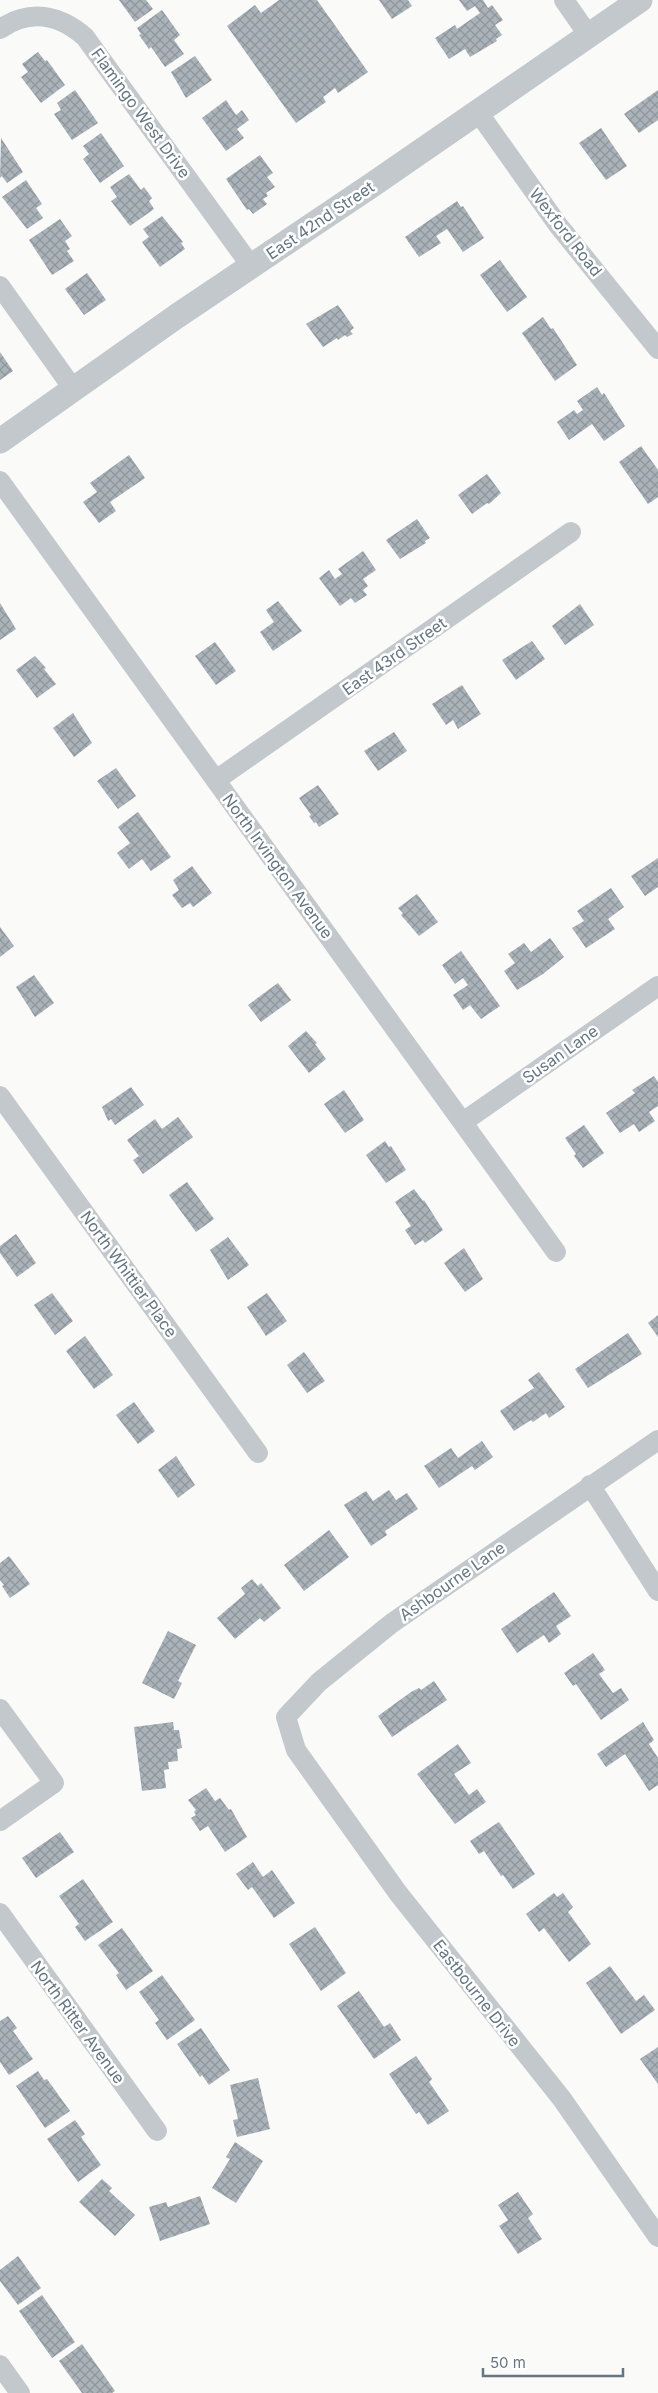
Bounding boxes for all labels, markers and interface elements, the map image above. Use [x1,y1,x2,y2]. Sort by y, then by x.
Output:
street label: Flamingo West Drive [87,44,195,182]
street label: East 42nd Street [262,177,378,263]
street label: Wexford Road [525,184,607,280]
street label: East 43rd Street [338,613,450,699]
street label: North Irvington Avenue [219,789,337,943]
street label: Susan Lane [518,1021,602,1087]
street label: North Whittier Place [76,1207,182,1341]
street label: Ashbourne Lane [395,1537,509,1625]
street label: Eastbourne Drive [429,1935,525,2051]
street label: North Ritter Avenue [27,1957,129,2087]
scale bar [483,2346,623,2378]
text: 50 m [490,2353,526,2372]

